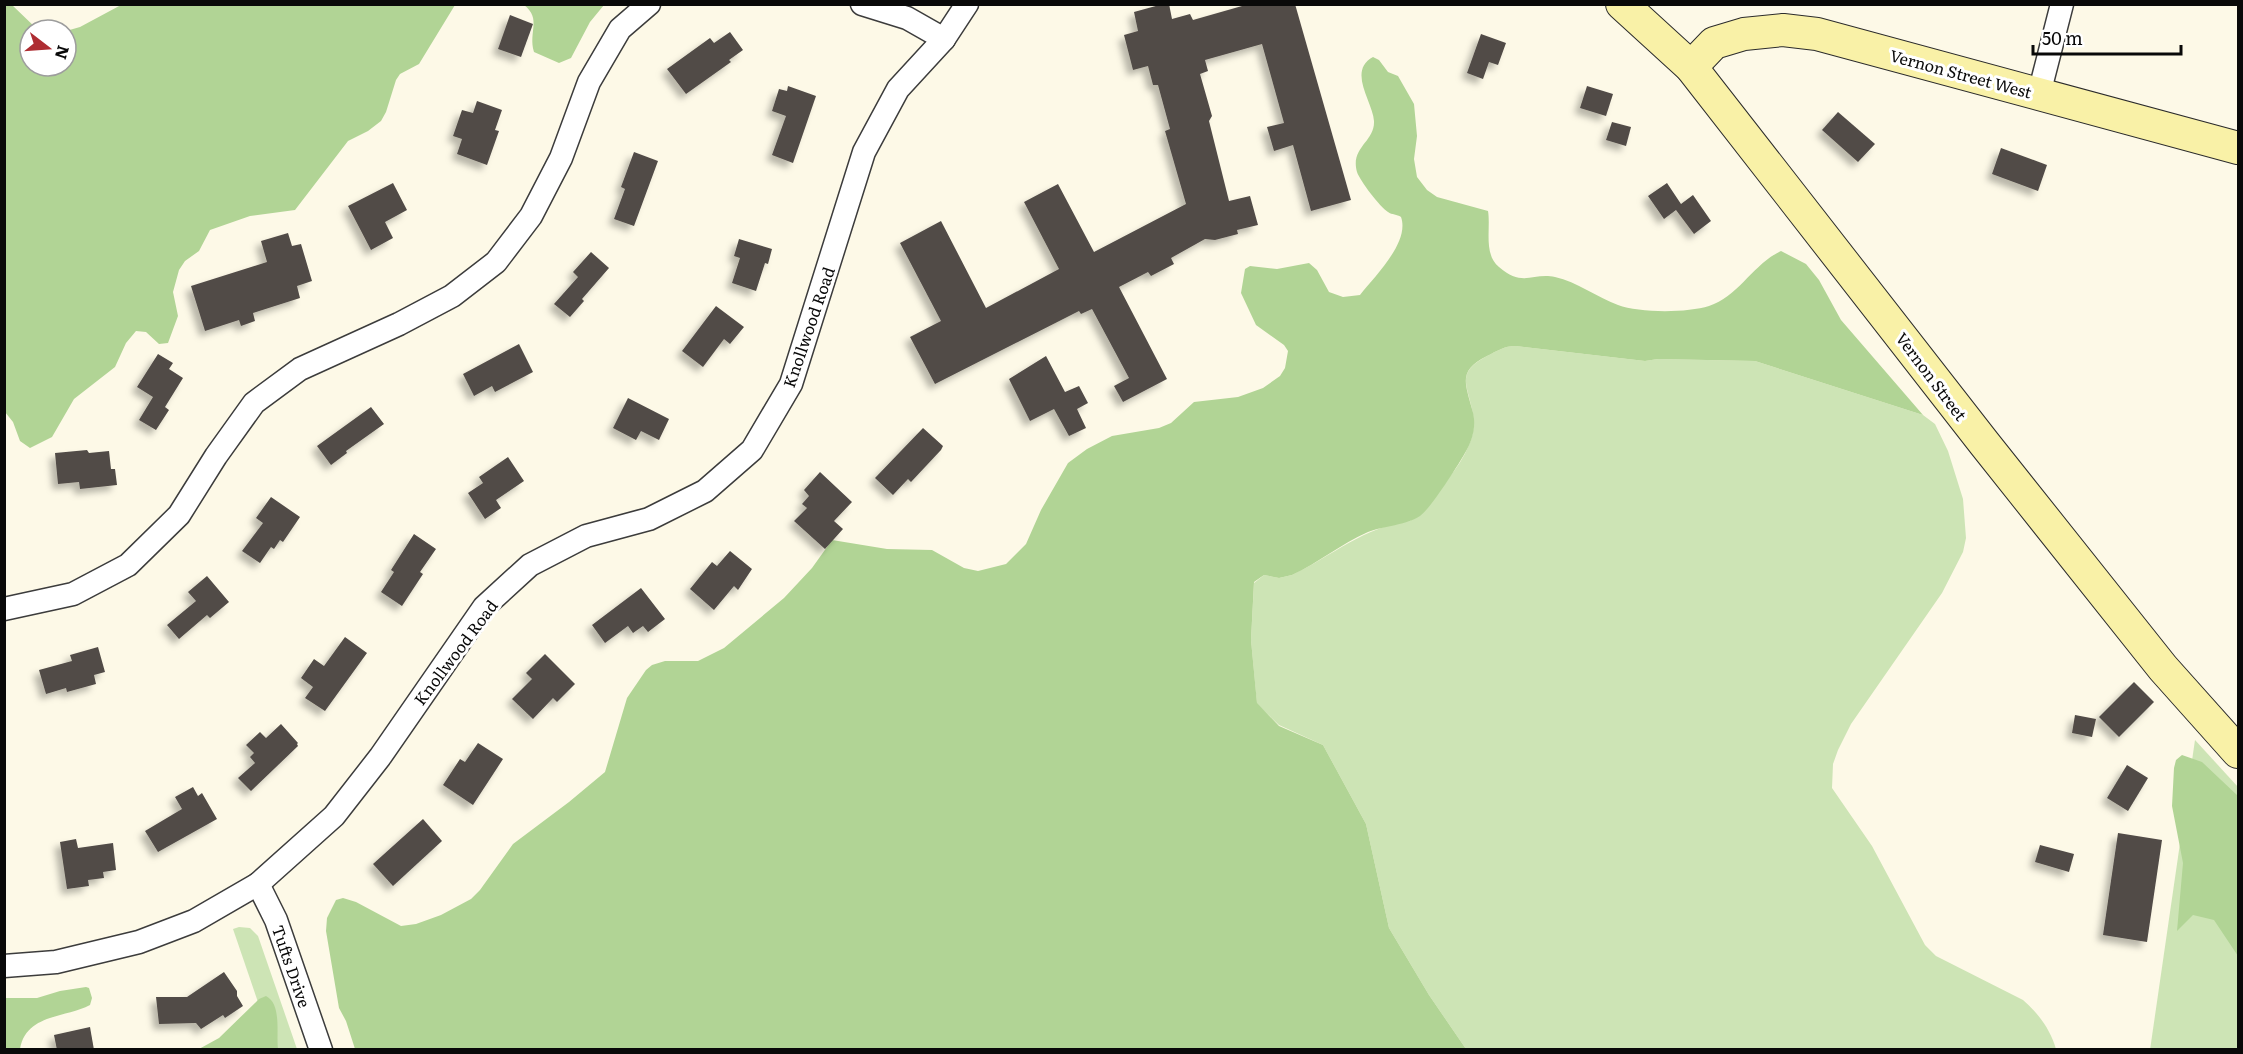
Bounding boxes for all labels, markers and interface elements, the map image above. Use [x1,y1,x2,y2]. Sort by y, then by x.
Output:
north arrow [18,18,78,78]
scale bar [2033,18,2182,56]
text: 50 m [2042,24,2083,51]
text: N [50,43,77,63]
street label: Vernon Street West [1887,43,2035,104]
street label: Knollwood Road [776,263,840,391]
street label: Vernon Street [1891,327,1974,426]
street label: Knollwood Road [407,594,503,710]
street label: Tufts Drive [267,921,317,1011]

